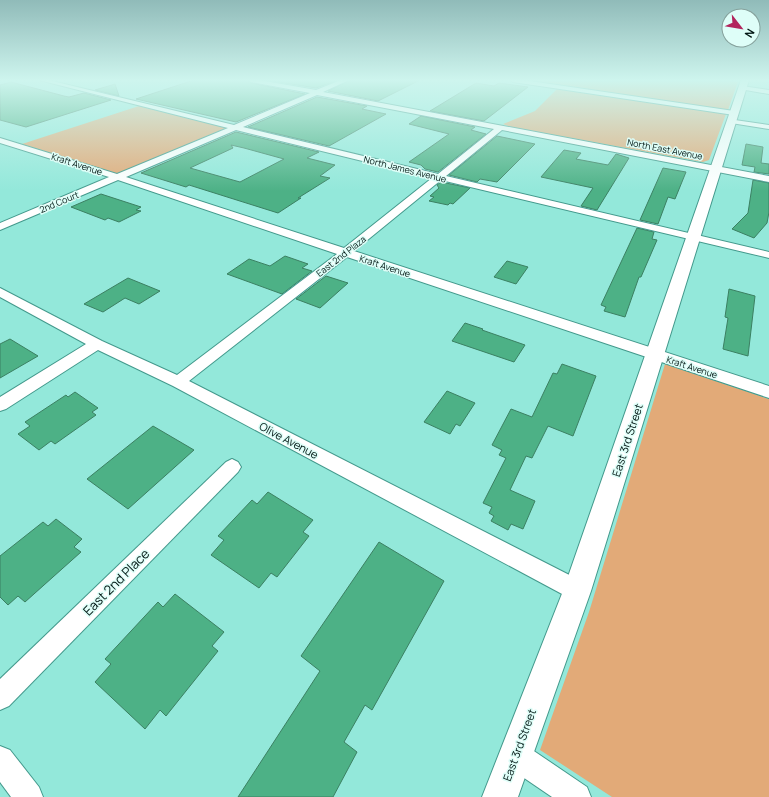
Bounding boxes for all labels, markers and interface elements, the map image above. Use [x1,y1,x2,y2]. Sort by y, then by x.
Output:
north arrow [721,8,761,48]
text: N [741,26,758,41]
street label: North East Avenue [626,135,704,163]
street label: Kraft Avenue [50,150,104,178]
street label: North James Avenue [362,152,448,186]
street label: 2nd Court [37,188,81,216]
street label: East 2nd Plaza [313,232,369,280]
street label: Kraft Avenue [358,252,412,280]
street label: Kraft Avenue [665,353,719,381]
street label: East 3rd Street [608,402,646,478]
street label: Olive Avenue [257,418,322,462]
street label: East 2nd Place [79,544,154,619]
street label: East 3rd Street [499,707,539,783]

